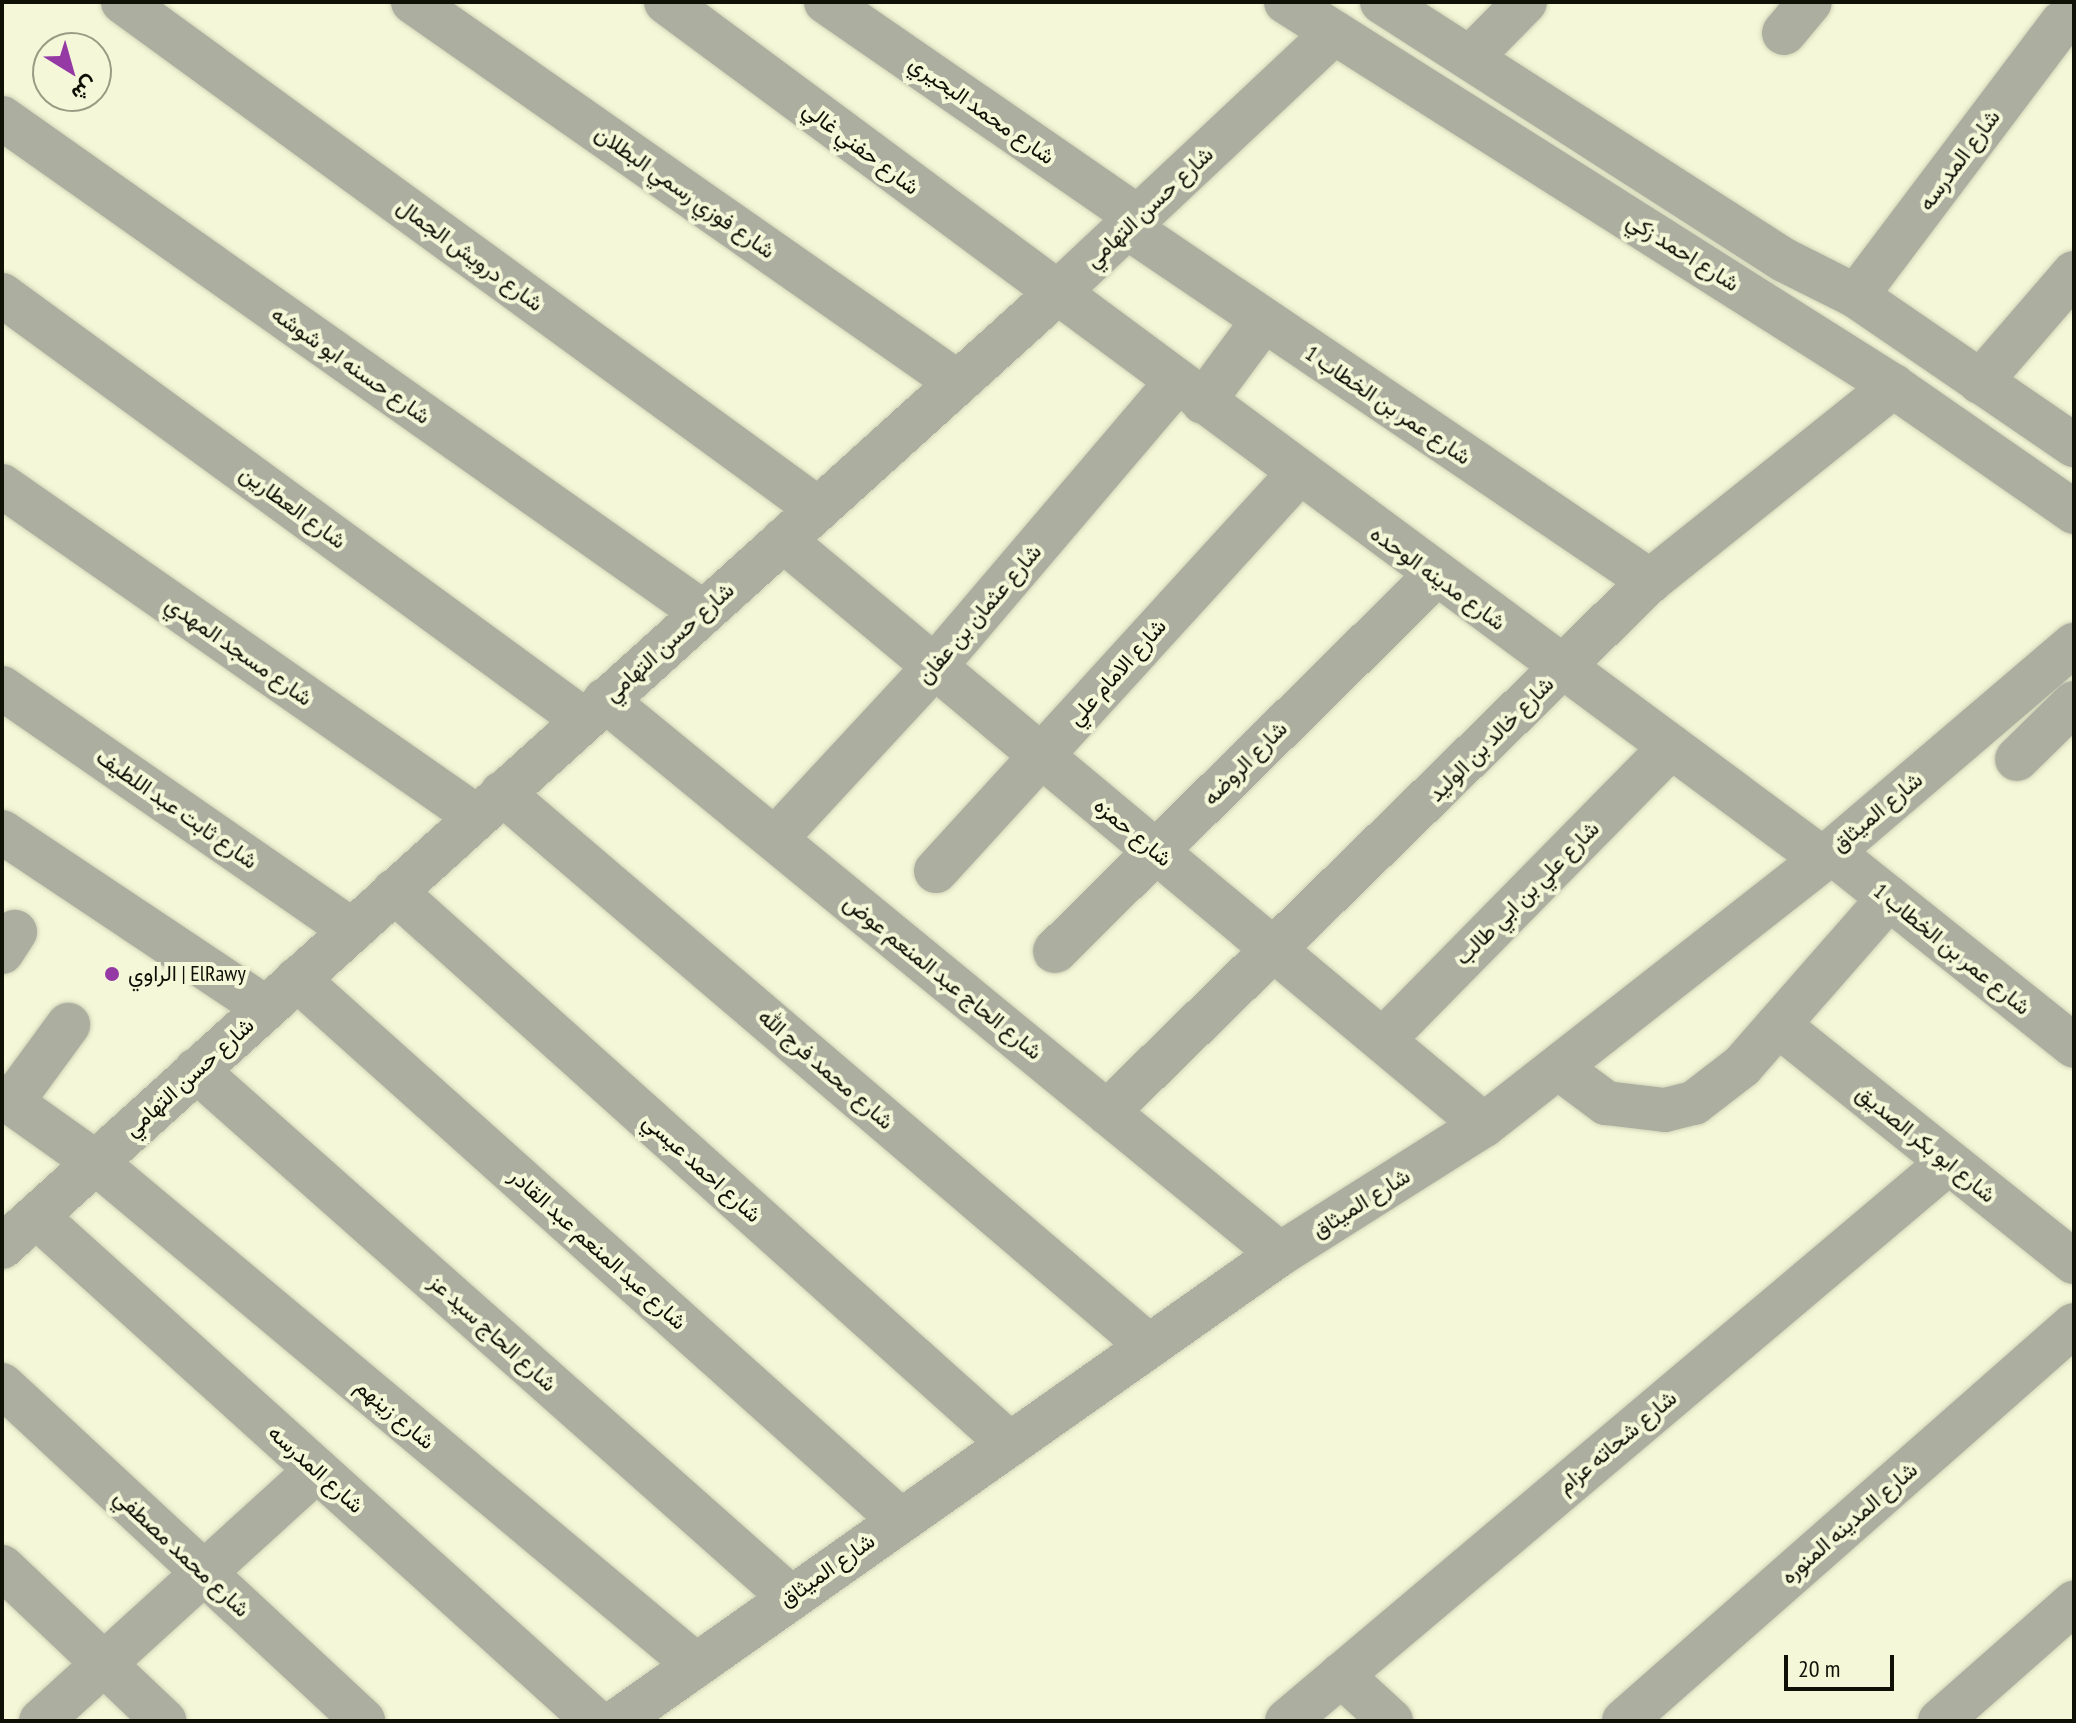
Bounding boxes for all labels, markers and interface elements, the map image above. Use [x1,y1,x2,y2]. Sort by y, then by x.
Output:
north arrow [32,32,112,112]
street label: شارع محمد البحيري [904,50,1060,170]
text: ش [66,70,104,109]
street label: شارع حفني غالي [798,96,924,200]
street label: شارع المدرسه [1913,104,2005,216]
street label: شارع فوزي رسمي البطلان [590,120,780,264]
street label: شارع حسن التهامي [1080,141,1218,273]
street label: شارع درويش الجمال [392,193,548,317]
street label: شارع احمد زكي [1622,207,1744,297]
street label: شارع حسنه ابو شوشه [267,300,435,430]
street label: شارع عمر بن الخطاب 1 [1300,340,1476,470]
street label: شارع العطارين [235,460,351,554]
street label: شارع مدينه الوحده [1365,520,1511,636]
street label: شارع عثمان بن عفان [911,539,1047,689]
street label: شارع حسن التهامي [599,577,739,707]
street label: شارع مسجد المهدي [161,591,317,711]
street label: شارع الامام علي [1062,613,1172,731]
street label: شارع خالد بن الوليد [1423,671,1559,807]
street label: شارع الروضه [1197,715,1293,811]
street label: شارع ثابت عبد اللطيف [91,743,263,875]
street label: شارع الميثاق [1826,766,1928,858]
street label: شارع حمزه [1089,792,1177,872]
street label: شارع علي بن ابي طالب [1450,816,1604,970]
street label: شارع عمر بن الخطاب 1 [1868,878,2036,1020]
street label: شارع الحاج عبد المنعم عوض [839,889,1047,1065]
place label: الراوي | ElRawy [128,961,246,987]
marker: الراوي | ElRawy [103,965,121,983]
street label: شارع محمد فرج الله [753,1003,899,1135]
street label: شارع حسن التهامي [119,1012,259,1142]
street label: شارع ابو بكر الصديق [1851,1080,2001,1208]
street label: شارع احمد عيسي [637,1108,767,1228]
street label: شارع عبد المنعم عبد القادر [504,1163,692,1335]
street label: شارع الميثاق [1307,1163,1415,1243]
street label: شارع الحاج سيد عز [424,1269,562,1397]
street label: شارع زينهم [350,1373,440,1455]
street label: شارع شحاته عزام [1552,1385,1682,1499]
street label: شارع المدرسه [263,1419,369,1519]
street label: شارع المدينه المنوره [1775,1457,1923,1589]
street label: شارع محمد مصطفي [109,1484,255,1622]
street label: شارع الميثاق [774,1528,880,1612]
scale bar [1788,1639,1898,1689]
text: 20 m [1798,1653,1840,1684]

